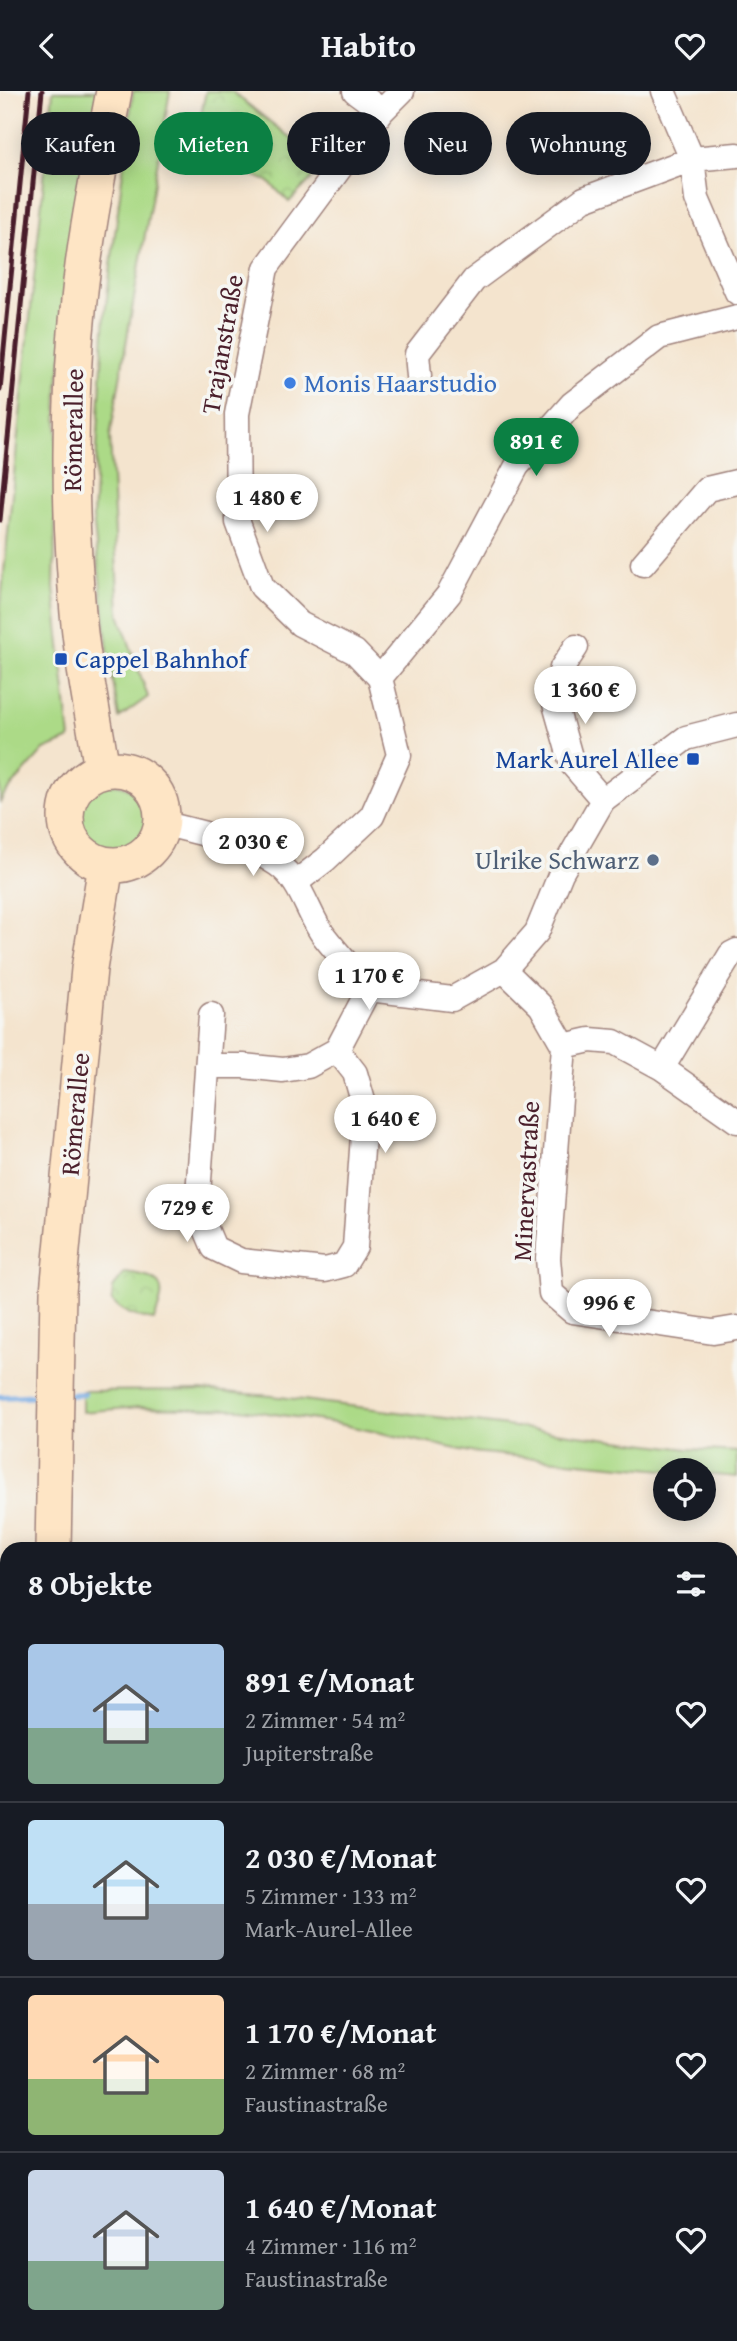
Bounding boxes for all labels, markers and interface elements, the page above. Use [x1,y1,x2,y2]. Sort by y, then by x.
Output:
text: Habito [321,22,416,69]
icon: back [28,27,66,65]
icon: heart [671,27,709,65]
chip: Kaufen [21,112,140,175]
chip: Mieten [154,112,273,175]
chip: Filter [287,112,390,175]
chip: Neu [404,112,492,175]
chip: Wohnung [506,112,651,175]
street label: Trajanstraße [190,271,253,417]
place label: Monis Haarstudio [304,363,497,402]
street label: Römerallee [52,368,93,492]
marker: Monis Haarstudio [282,375,298,391]
pin: 891 € [487,419,585,478]
text: 891 € [510,424,562,457]
pin: 1 480 € [202,475,332,534]
text: 1 480 € [232,480,302,513]
place label: Cappel Bahnhof [75,639,250,678]
marker: Cappel Bahnhof [53,651,69,667]
pin: 1 360 € [520,667,650,726]
text: 1 360 € [550,672,620,705]
place label: Mark Aurel Allee [496,739,679,778]
marker: Mark Aurel Allee [685,751,701,767]
pin: 2 030 € [188,819,318,878]
text: 2 030 € [218,824,288,857]
place label: Ulrike Schwarz [475,840,639,879]
marker: Ulrike Schwarz [645,852,661,868]
pin: 1 170 € [304,953,434,1012]
text: 1 170 € [334,958,404,991]
street label: Römerallee [50,1051,99,1177]
pin: 1 640 € [320,1095,450,1155]
street label: Minervastraße [502,1100,549,1262]
text: 1 640 € [350,1101,420,1134]
pin: 729 € [138,1185,236,1244]
text: 729 € [161,1190,213,1223]
pin: 996 € [560,1279,658,1339]
text: 996 € [583,1285,635,1318]
map controls [653,1458,716,1521]
button: locate [653,1458,716,1521]
text: 8 Objekte [28,1562,152,1606]
icon: filters [672,1565,710,1603]
text: 891 €/Monat [245,1659,414,1703]
icon: home [84,1672,168,1756]
icon: heart [672,1695,710,1733]
text: 2 Zimmer · 54 m² [245,1703,405,1736]
text: Jupiterstraße [245,1736,374,1769]
text: 2 030 €/Monat [245,1835,437,1879]
icon: home [84,1848,168,1932]
icon: heart [672,1871,710,1909]
text: 5 Zimmer · 133 m² [245,1879,416,1912]
text: Mark-Aurel-Allee [245,1912,413,1945]
text: 1 170 €/Monat [245,2010,437,2054]
icon: home [84,2023,168,2107]
icon: heart [672,2046,710,2084]
text: 2 Zimmer · 68 m² [245,2054,405,2087]
text: Faustinastraße [245,2087,388,2120]
text: 1 640 €/Monat [245,2185,437,2229]
icon: home [84,2198,168,2282]
icon: heart [672,2221,710,2259]
text: 4 Zimmer · 116 m² [245,2229,416,2262]
text: Faustinastraße [245,2262,388,2295]

